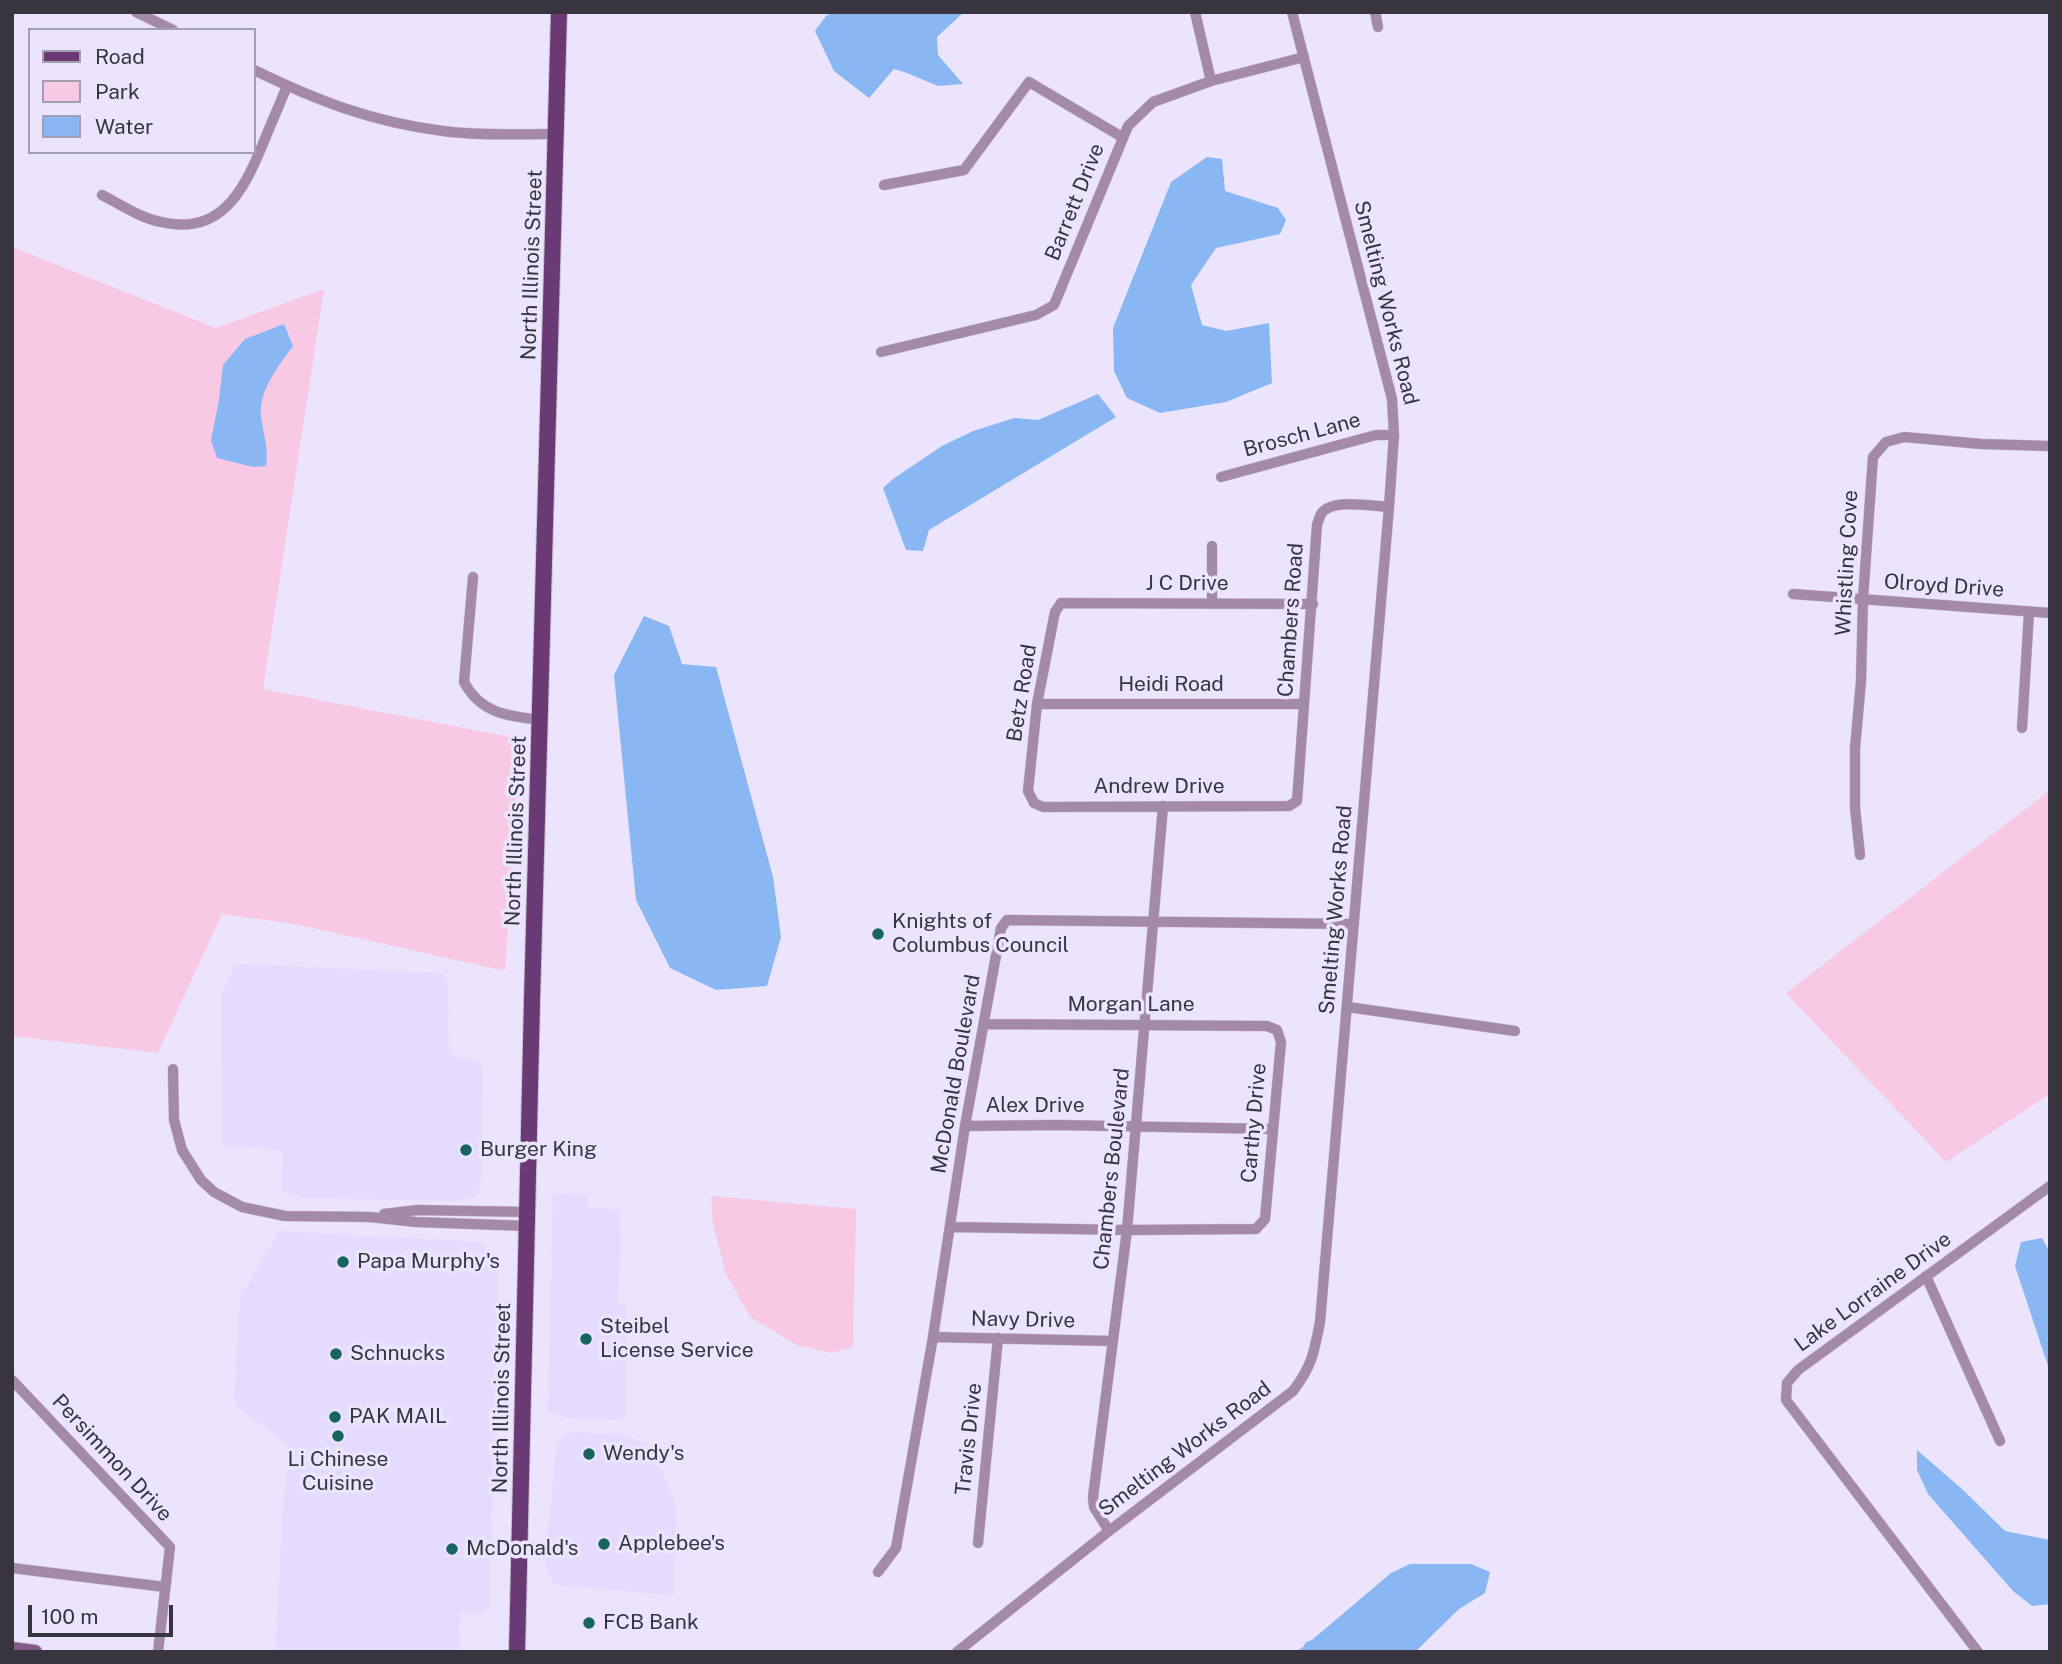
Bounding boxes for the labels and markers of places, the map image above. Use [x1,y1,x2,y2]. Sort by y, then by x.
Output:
place label: Knights of Columbus Council [892,909,1069,959]
marker: Knights of Columbus Council [870,926,886,942]
place label: Burger King [480,1137,597,1163]
marker: Burger King [458,1142,474,1158]
place label: Papa Murphy's [357,1249,500,1275]
marker: Papa Murphy's [335,1254,351,1270]
place label: Steibel License Service [600,1314,754,1364]
marker: Steibel License Service [578,1331,594,1347]
place label: Schnucks [350,1341,445,1367]
marker: Schnucks [328,1346,344,1362]
place label: PAK MAIL [349,1404,447,1430]
marker: PAK MAIL [327,1409,343,1425]
marker: Li Chinese Cuisine [330,1428,346,1444]
place label: Wendy's [603,1441,684,1467]
marker: Wendy's [581,1446,597,1462]
place label: Li Chinese Cuisine [288,1447,388,1497]
place label: Applebee's [618,1531,725,1557]
place label: McDonald's [466,1536,578,1562]
marker: Applebee's [596,1536,612,1552]
marker: McDonald's [444,1541,460,1557]
place label: FCB Bank [603,1610,699,1636]
marker: FCB Bank [581,1615,597,1631]

